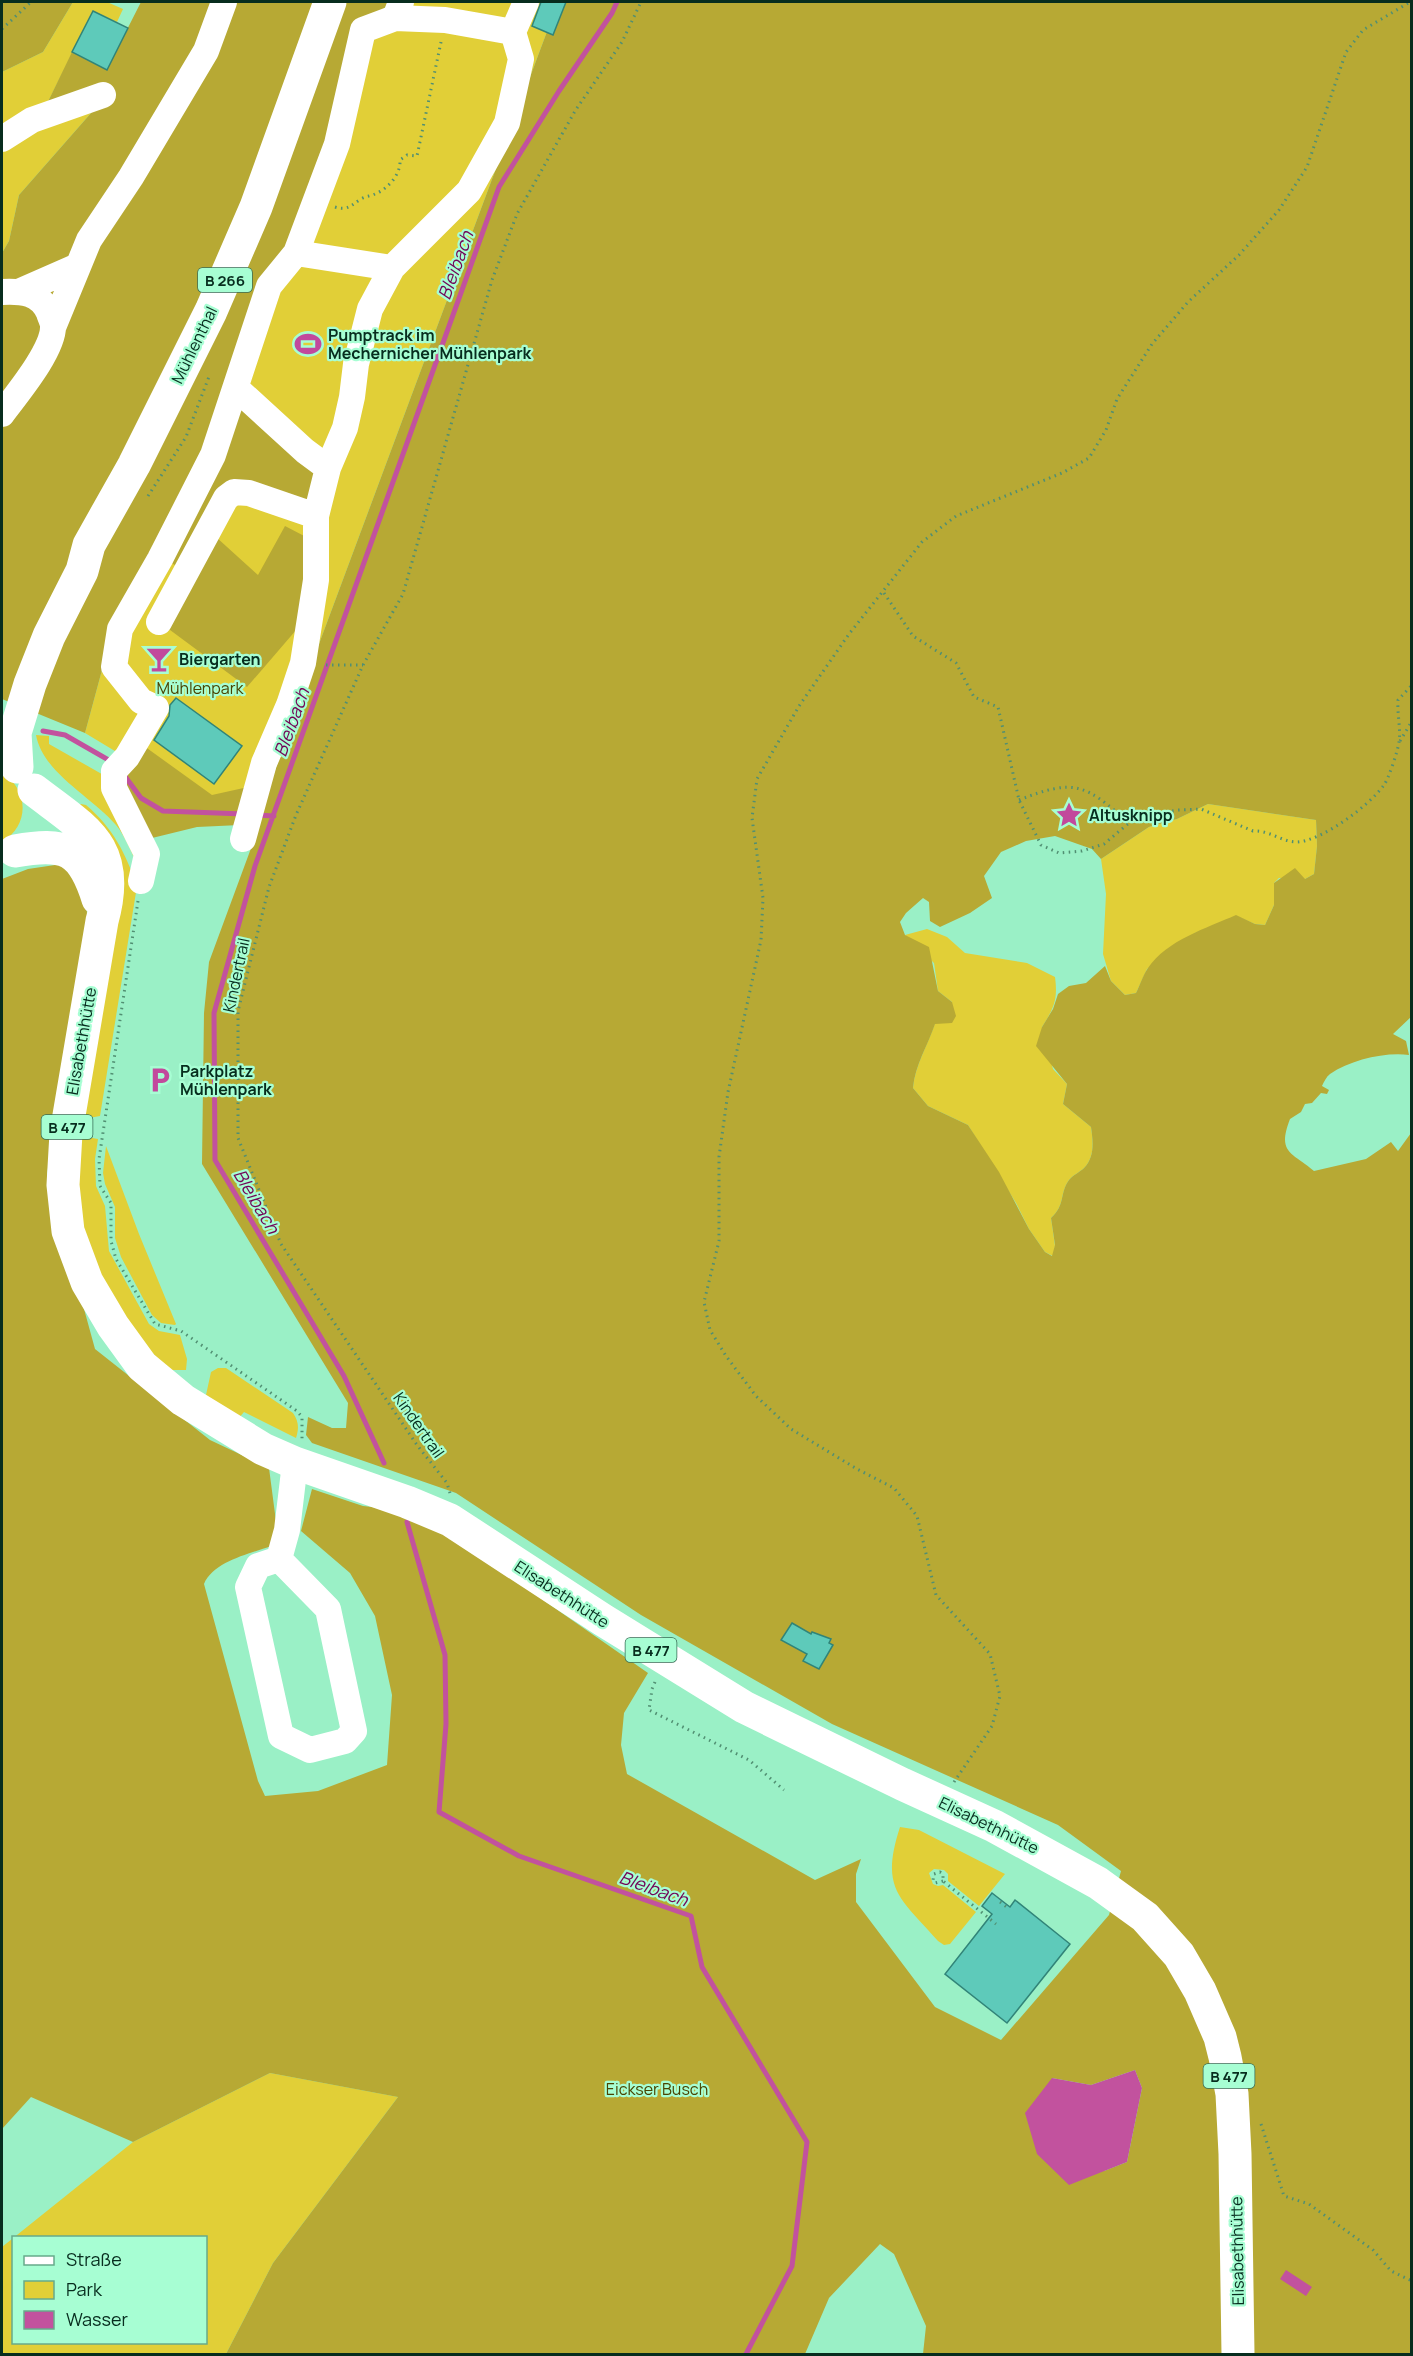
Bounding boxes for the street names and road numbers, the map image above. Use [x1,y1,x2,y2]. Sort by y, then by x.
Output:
road number: B 266 [198,268,252,292]
street label: Mühlenthal [166,303,222,387]
street label: Kindertrail [217,936,255,1014]
street label: Elisabethhütte [61,985,101,1097]
road number: B 477 [42,1115,92,1139]
street label: Kindertrail [388,1388,450,1462]
street label: Elisabethhütte [510,1555,614,1633]
road number: B 477 [626,1638,676,1662]
street label: Elisabethhütte [935,1791,1043,1859]
road number: B 477 [1204,2064,1254,2088]
street label: Elisabethhütte [1225,2196,1249,2306]

